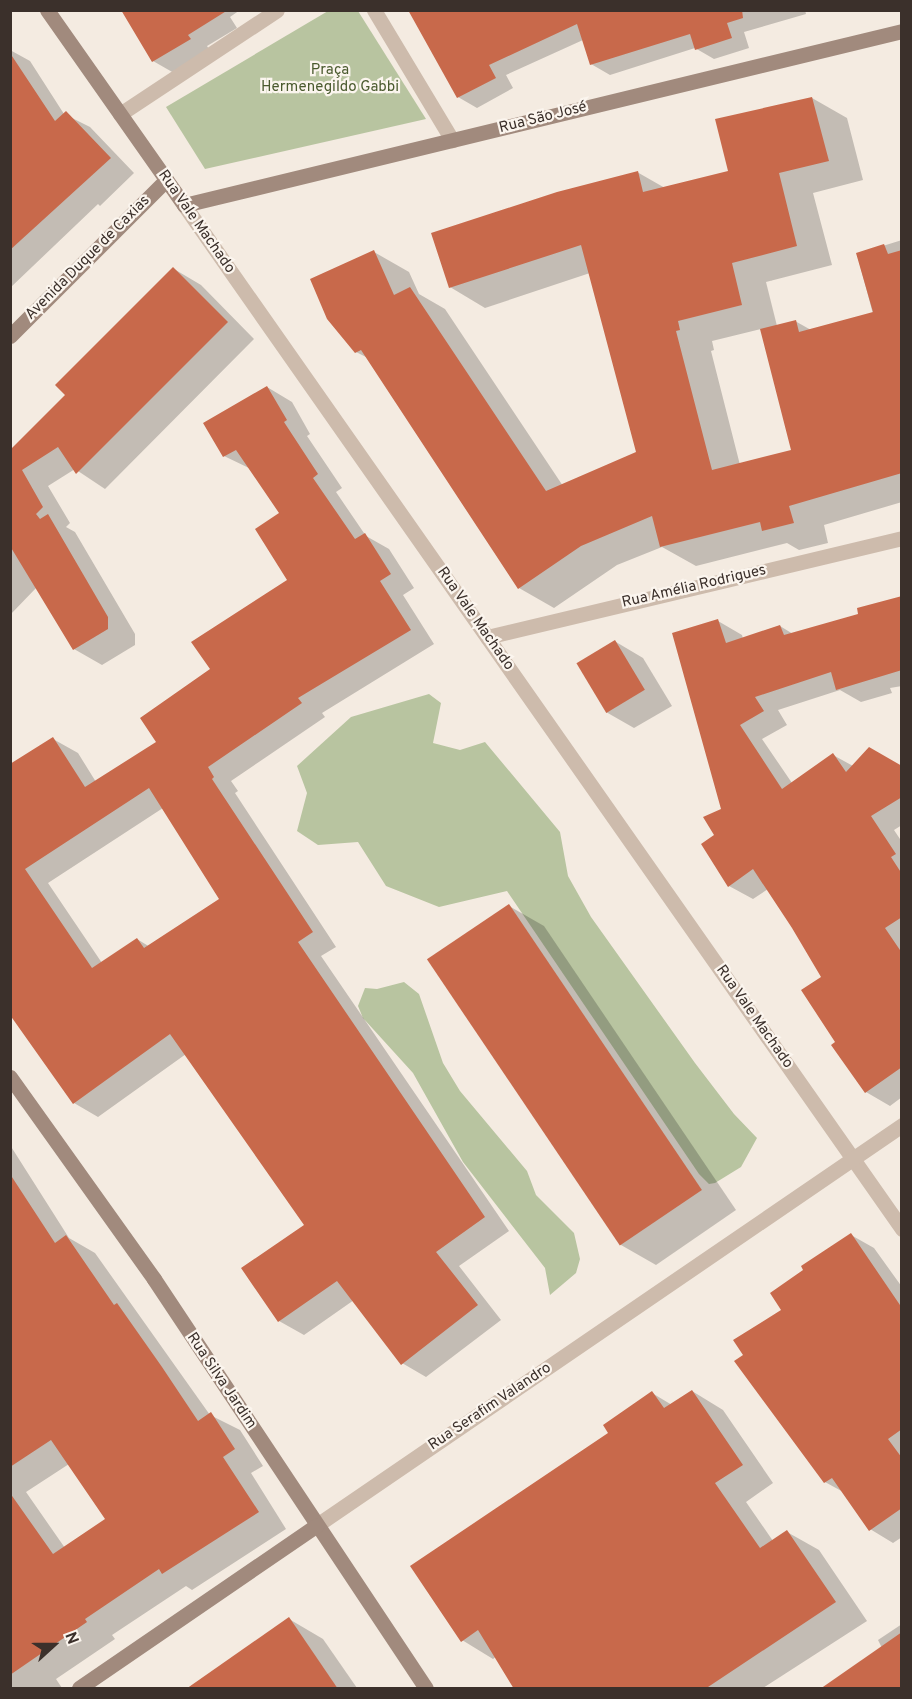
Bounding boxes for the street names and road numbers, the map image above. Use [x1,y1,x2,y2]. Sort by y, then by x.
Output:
street label: Rua São José [497,98,589,138]
street label: Rua Vale Machado [153,167,239,277]
street label: Avenida Duque de Caxias [22,192,154,324]
street label: Rua Amélia Rodrigues [620,562,768,612]
street label: Rua Vale Machado [432,564,518,674]
street label: Rua Vale Machado [711,962,797,1072]
street label: Rua Silva Jardim [182,1330,260,1432]
street label: Rua Serafim Valandro [425,1359,555,1455]

